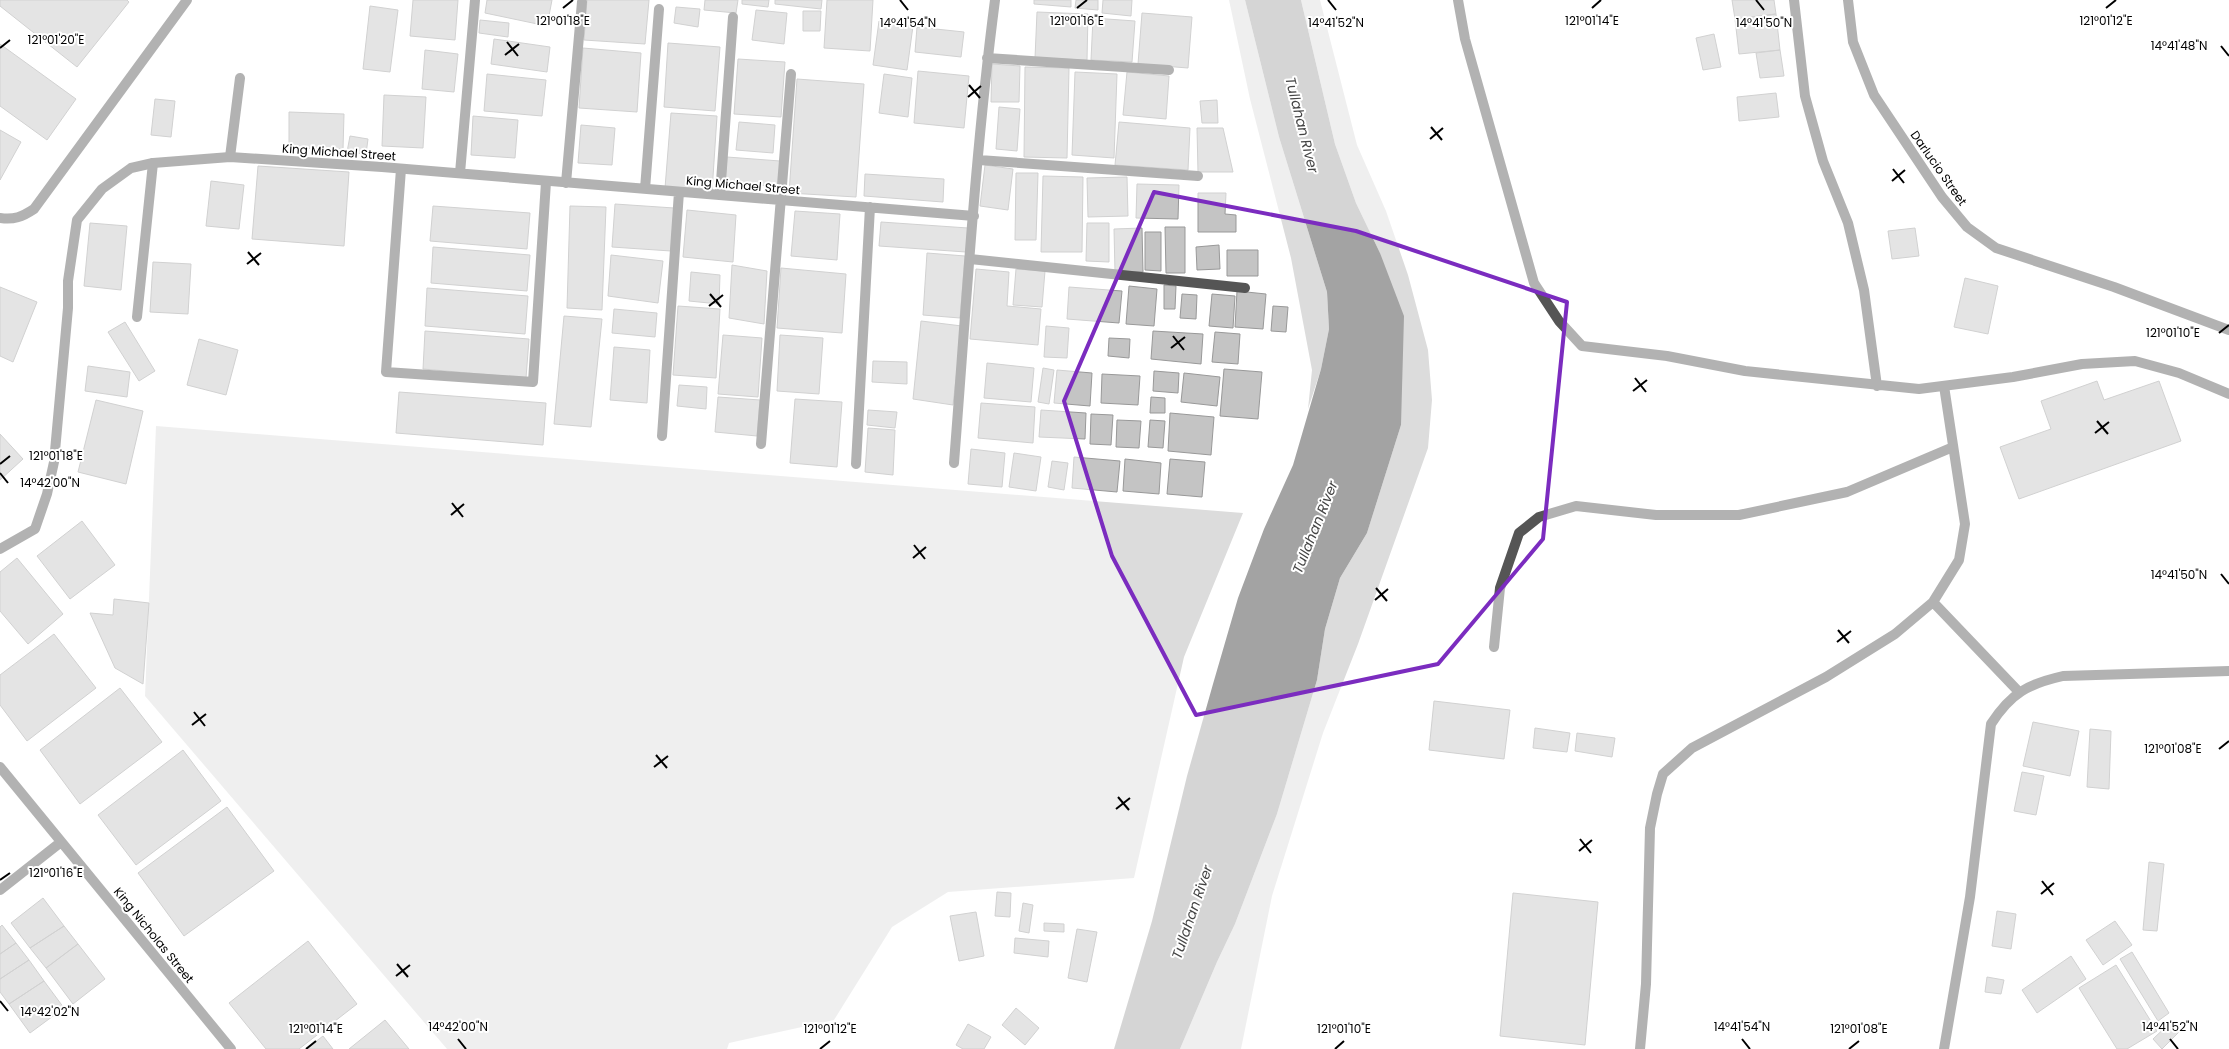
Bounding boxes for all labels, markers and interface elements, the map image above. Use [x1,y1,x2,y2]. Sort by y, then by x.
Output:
text: 121°01'18"E [536,12,590,29]
text: 121°01'16"E [1050,12,1104,29]
text: 121°01'14"E [1565,12,1619,29]
text: 121°01'12"E [2079,12,2133,29]
text: 14°41'54"N [880,14,936,31]
text: 14°41'52"N [1308,14,1364,31]
text: 14°41'50"N [1736,14,1792,31]
text: 121°01'20"E [28,31,84,48]
text: 14°41'48"N [2151,37,2207,54]
water label: Tullahan River [1280,75,1324,176]
street label: Darlucio Street [1907,127,1971,209]
street label: King Michael Street [281,140,397,164]
street label: King Michael Street [685,172,801,198]
text: 121°01'10"E [2146,324,2200,341]
text: 121°01'18"E [29,447,83,464]
text: 14°42'00"N [20,474,80,491]
water label: Tullahan River [1287,477,1343,576]
text: 14°41'50"N [2151,566,2207,583]
text: 121°01'08"E [2144,740,2202,757]
water label: Tullahan River [1167,862,1218,962]
text: 121°01'16"E [29,864,83,881]
street label: King Nicholas Street [110,883,198,987]
text: 14°42'02"N [20,1003,80,1020]
text: 14°42'00"N [428,1018,488,1035]
text: 14°41'54"N [1714,1018,1770,1035]
text: 14°41'52"N [2142,1018,2198,1035]
text: 121°01'14"E [289,1020,343,1037]
text: 121°01'12"E [803,1020,857,1037]
text: 121°01'10"E [1317,1020,1371,1037]
text: 121°01'08"E [1830,1020,1888,1037]

